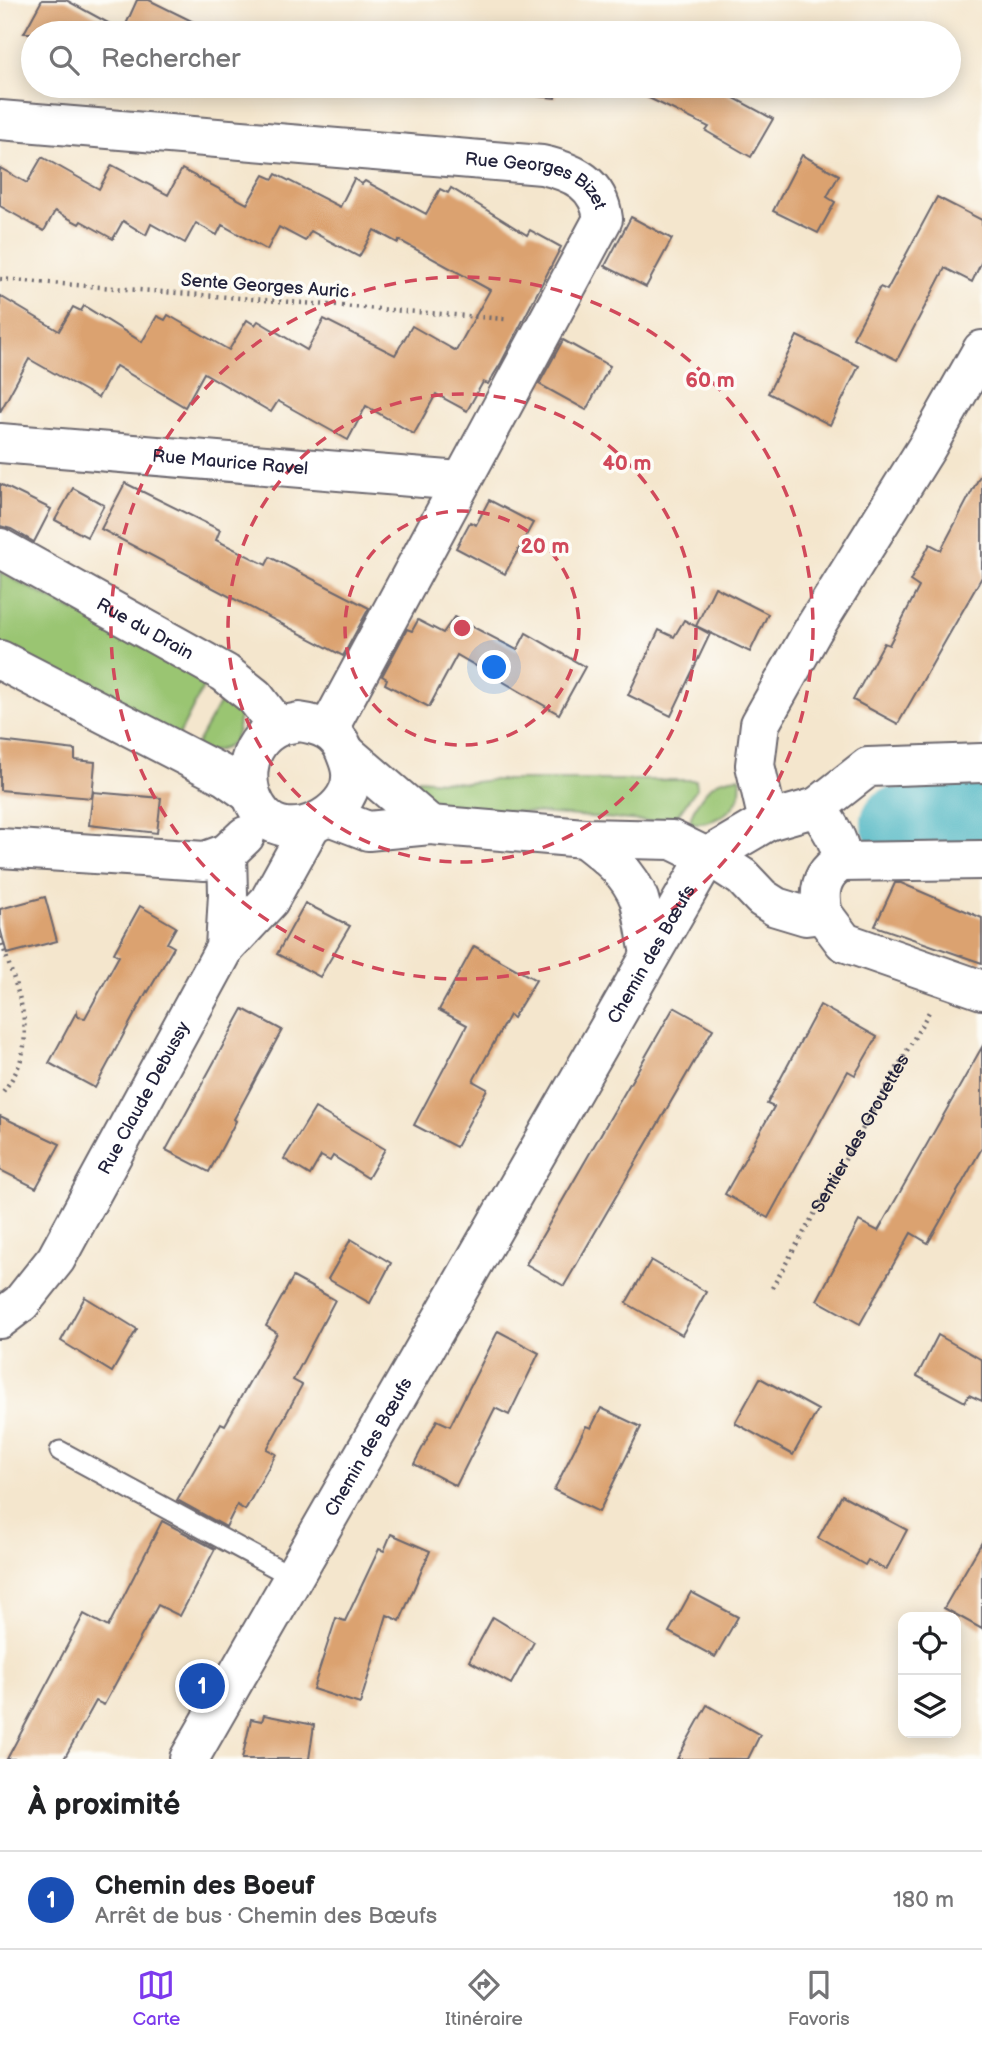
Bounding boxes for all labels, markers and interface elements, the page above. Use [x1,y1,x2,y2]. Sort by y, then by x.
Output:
search box [21,21,961,98]
icon: search [45,41,83,79]
text: Rechercher [101,44,240,75]
street label: Rue Georges Bizet [464,148,611,212]
street label: Sente Georges Auric [180,270,350,302]
text: 60 m [685,368,735,393]
street label: Rue Maurice Ravel [152,445,309,479]
text: 40 m [602,451,652,476]
text: 20 m [521,534,569,559]
street label: Rue du Drain [93,593,197,664]
centre of rings [450,616,474,640]
your location [477,650,511,684]
street label: Chemin des Bœufs [603,881,699,1027]
street label: Rue Claude Debussy [94,1017,194,1178]
street label: Sentier des Grouettes [807,1050,913,1216]
street label: Chemin des Bœufs [320,1374,416,1520]
map controls [898,1612,961,1738]
button: locate [898,1612,961,1675]
pin: 1 [179,1660,225,1712]
button: layers [898,1675,961,1738]
text: À proximité [28,1787,180,1823]
text: Chemin des Boeuf [95,1871,315,1902]
text: 1 [46,1886,56,1914]
text: 180 m [893,1886,954,1914]
text: Arrêt de bus · Chemin des Bœufs [95,1902,437,1930]
tab: Carte [132,1966,180,2031]
tab: Itinéraire [445,1966,523,2031]
tab: Favoris [788,1966,850,2031]

